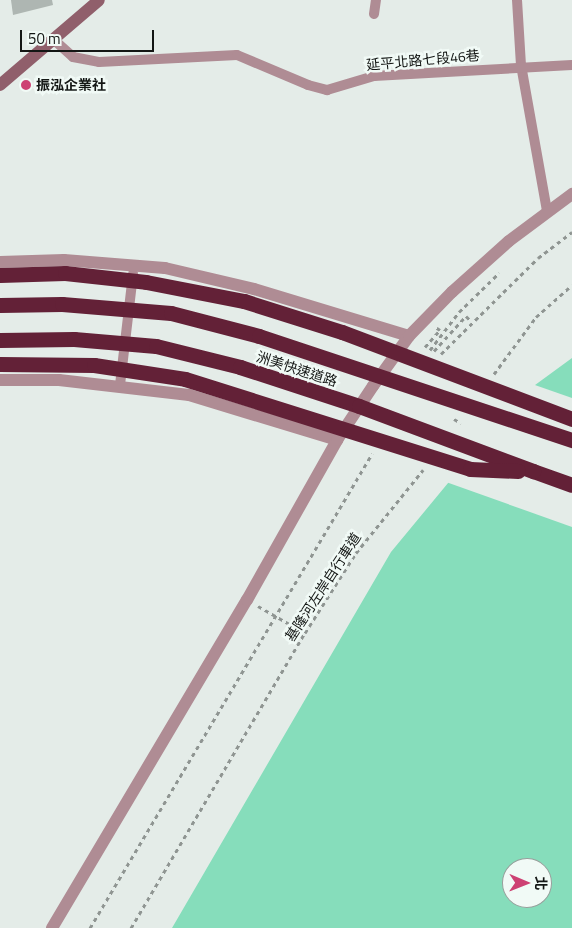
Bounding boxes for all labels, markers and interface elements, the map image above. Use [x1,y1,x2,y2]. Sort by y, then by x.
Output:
scale bar [22,20,156,52]
text: 50 m [28,27,61,50]
street label: 延平北路七段46巷 [366,47,480,73]
place label: 振泓企業社 [36,77,106,93]
marker: 振泓企業社 [20,79,32,91]
street label: 洲美快速道路 [254,348,340,390]
street label: 基隆河左岸自行車道 [282,530,364,644]
north arrow [502,858,552,908]
text: 北 [531,876,552,890]

